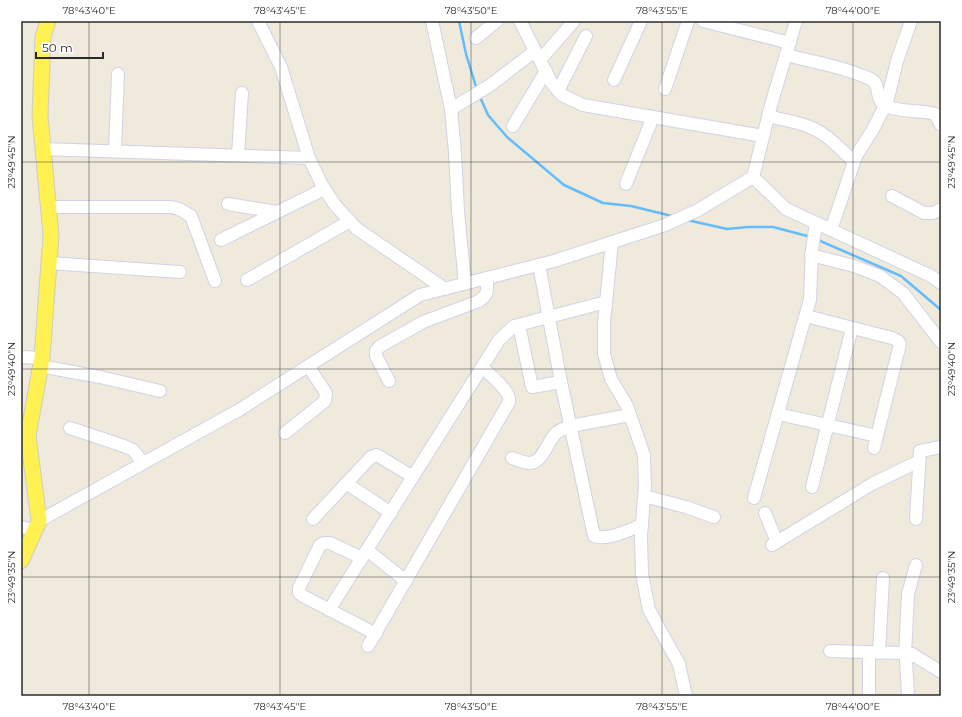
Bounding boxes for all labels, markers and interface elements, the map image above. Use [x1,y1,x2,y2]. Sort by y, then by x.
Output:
text: 78°43'40"E [62,4,116,17]
text: 78°43'45"E [254,4,306,17]
text: 78°43'50"E [445,4,498,17]
text: 78°43'55"E [636,4,688,17]
text: 78°44'00"E [826,4,881,17]
scale bar [36,34,103,60]
text: 50 m [42,40,73,55]
text: 23°49'45"N [5,135,18,189]
text: 23°49'45"N [945,135,958,189]
text: 23°49'40"N [5,342,18,396]
text: 23°49'40"N [945,342,958,396]
text: 23°49'35"N [5,551,18,603]
text: 23°49'35"N [945,551,958,603]
text: 78°43'40"E [62,700,116,713]
text: 78°43'45"E [254,700,306,713]
text: 78°43'50"E [445,700,498,713]
text: 78°43'55"E [636,700,688,713]
text: 78°44'00"E [826,700,881,713]

